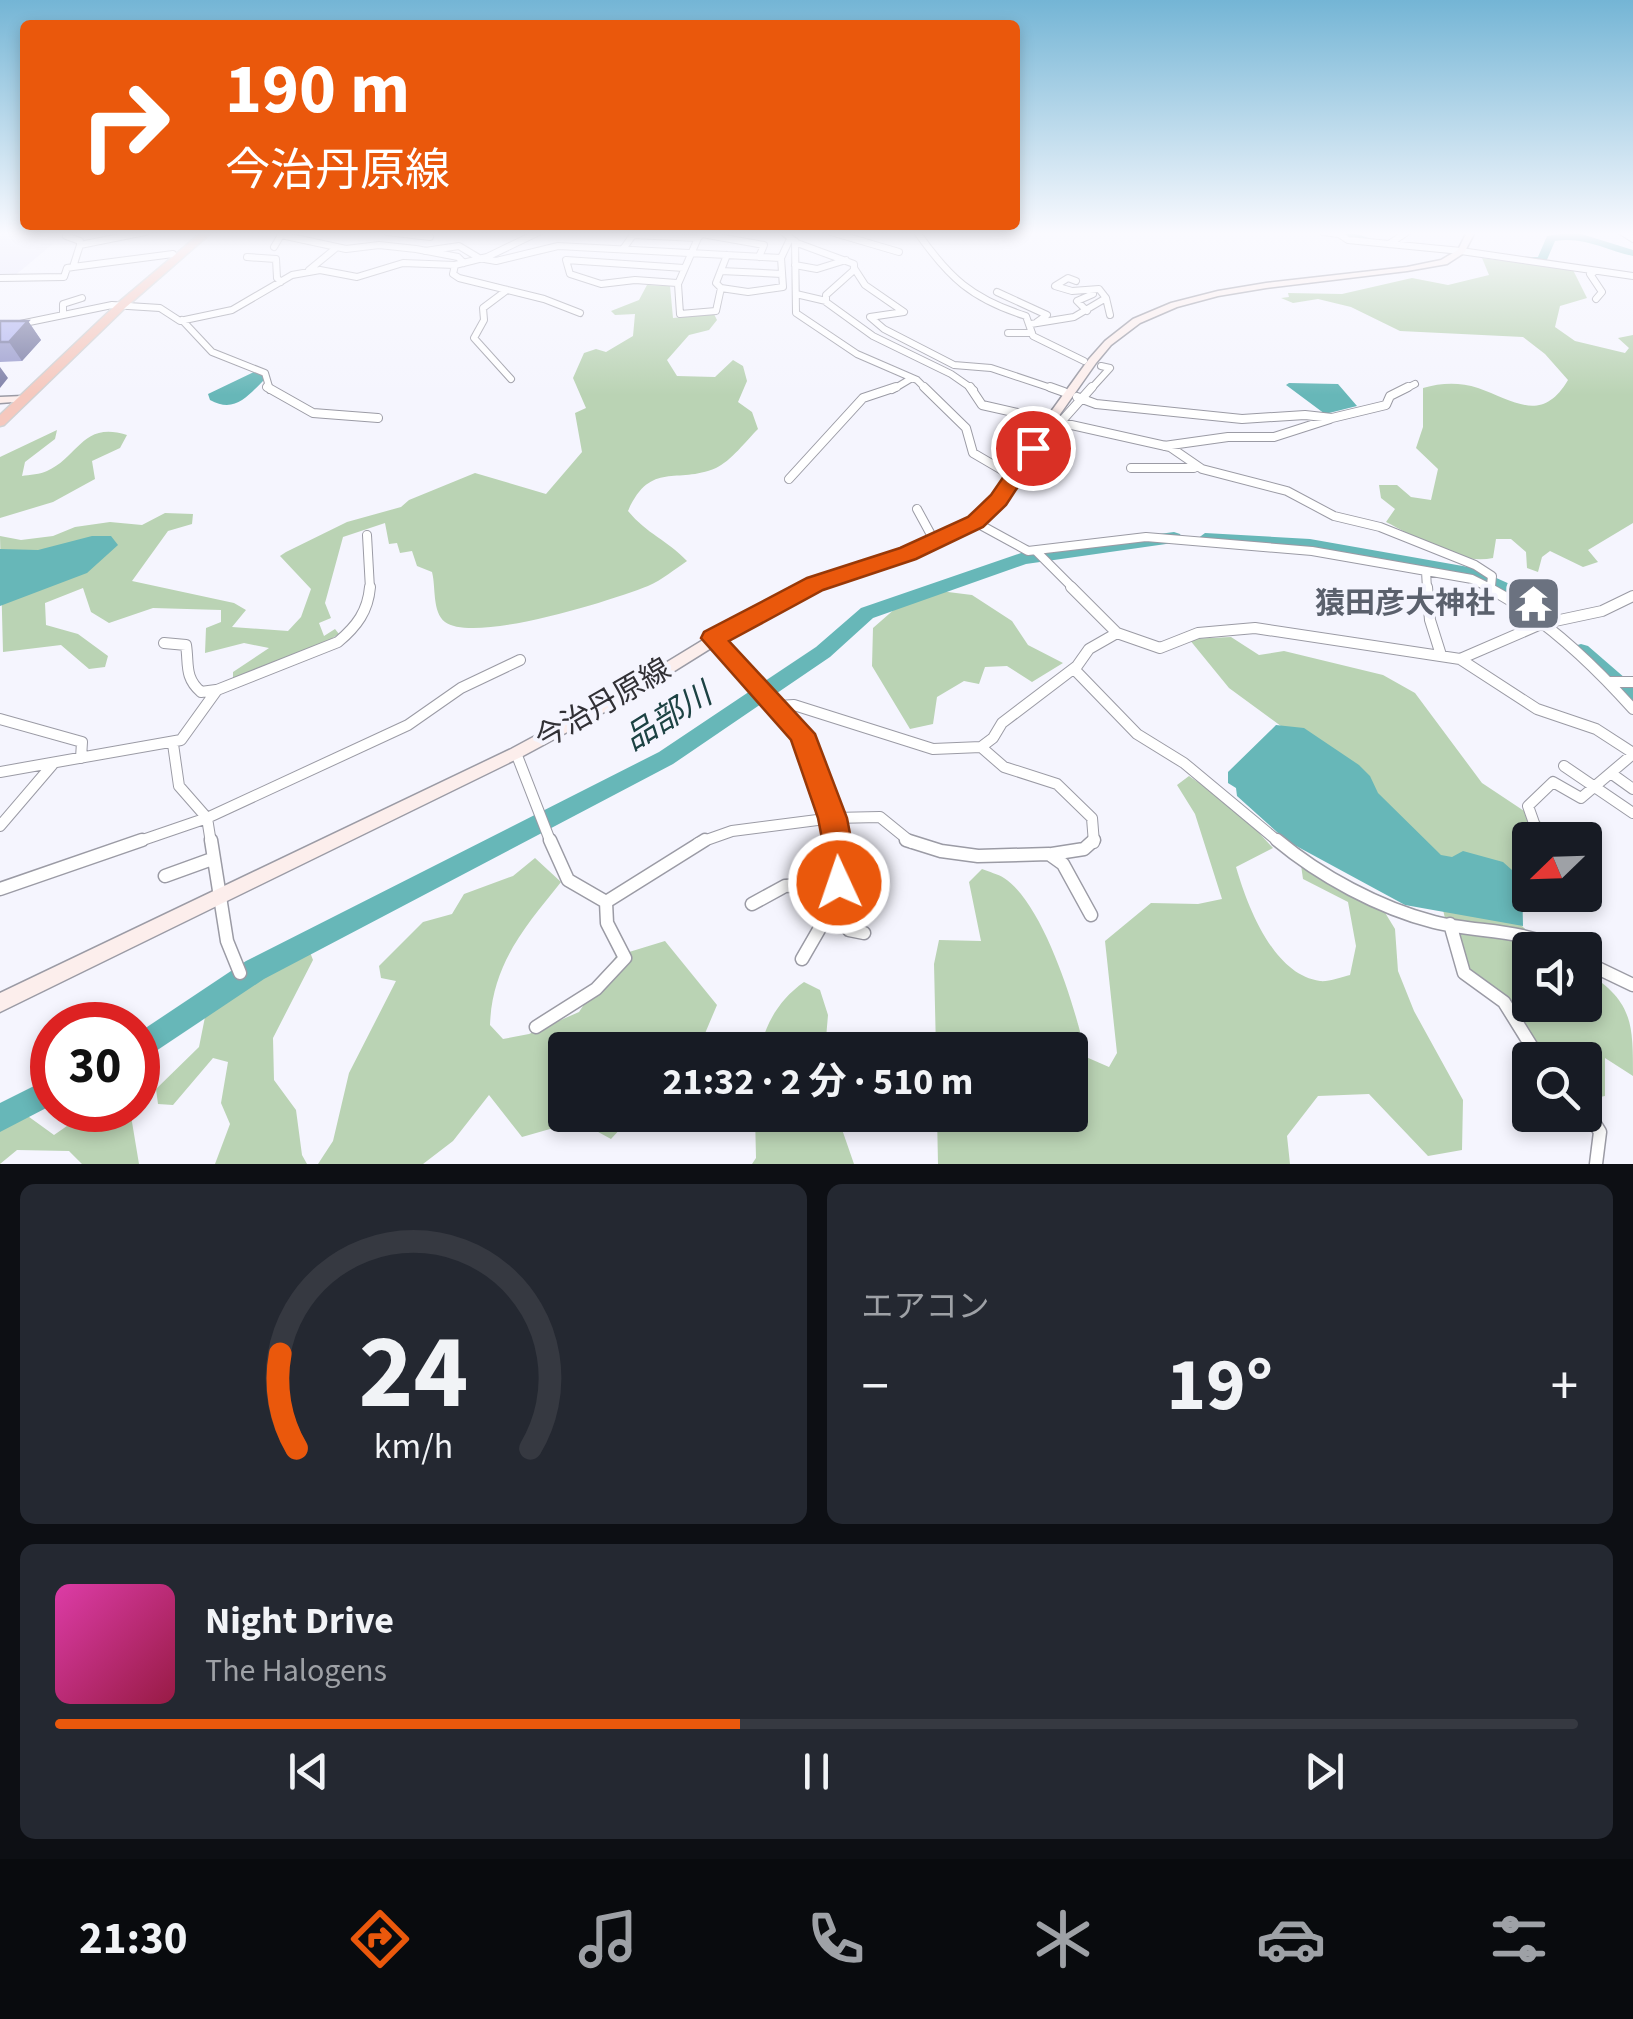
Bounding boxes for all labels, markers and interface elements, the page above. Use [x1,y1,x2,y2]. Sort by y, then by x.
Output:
text: 190 m [225,40,410,140]
icon: right [60,60,190,190]
text: 今治丹原線 [225,139,450,203]
pin [991,406,1076,491]
icon: arrive [1006,421,1061,476]
temple icon: 猿田彦大神社 [1504,573,1564,633]
place label: 猿田彦大神社 [1315,582,1495,625]
street label: 今治丹原線 [527,648,679,760]
water label: 品部川 [615,670,723,762]
north arrow [1512,822,1602,912]
map controls [1512,822,1602,1132]
position arrow [787,831,891,935]
button: sound [1512,932,1602,1022]
speed limit sign: 30 [30,1002,160,1132]
button: search [1512,1042,1602,1132]
text: 21:32 · 2 分 · 510 m [663,1055,973,1109]
text: エアコン [862,1284,990,1330]
text: 24 [358,1300,468,1448]
text: 19° [1166,1332,1273,1439]
text: − [862,1348,889,1426]
text: + [1551,1348,1578,1426]
text: km/h [374,1421,453,1472]
text: Night Drive [205,1594,394,1648]
text: The Halogens [205,1648,387,1694]
icon: previous [281,1744,336,1799]
icon: pause [789,1744,844,1799]
icon: next [1297,1744,1352,1799]
icon: directions [345,1904,415,1974]
icon: music [573,1904,643,1974]
icon: phone [801,1904,871,1974]
icon: climate [1028,1904,1098,1974]
icon: car [1256,1904,1326,1974]
icon: filters [1484,1904,1554,1974]
text: 21:30 [79,1907,187,1971]

